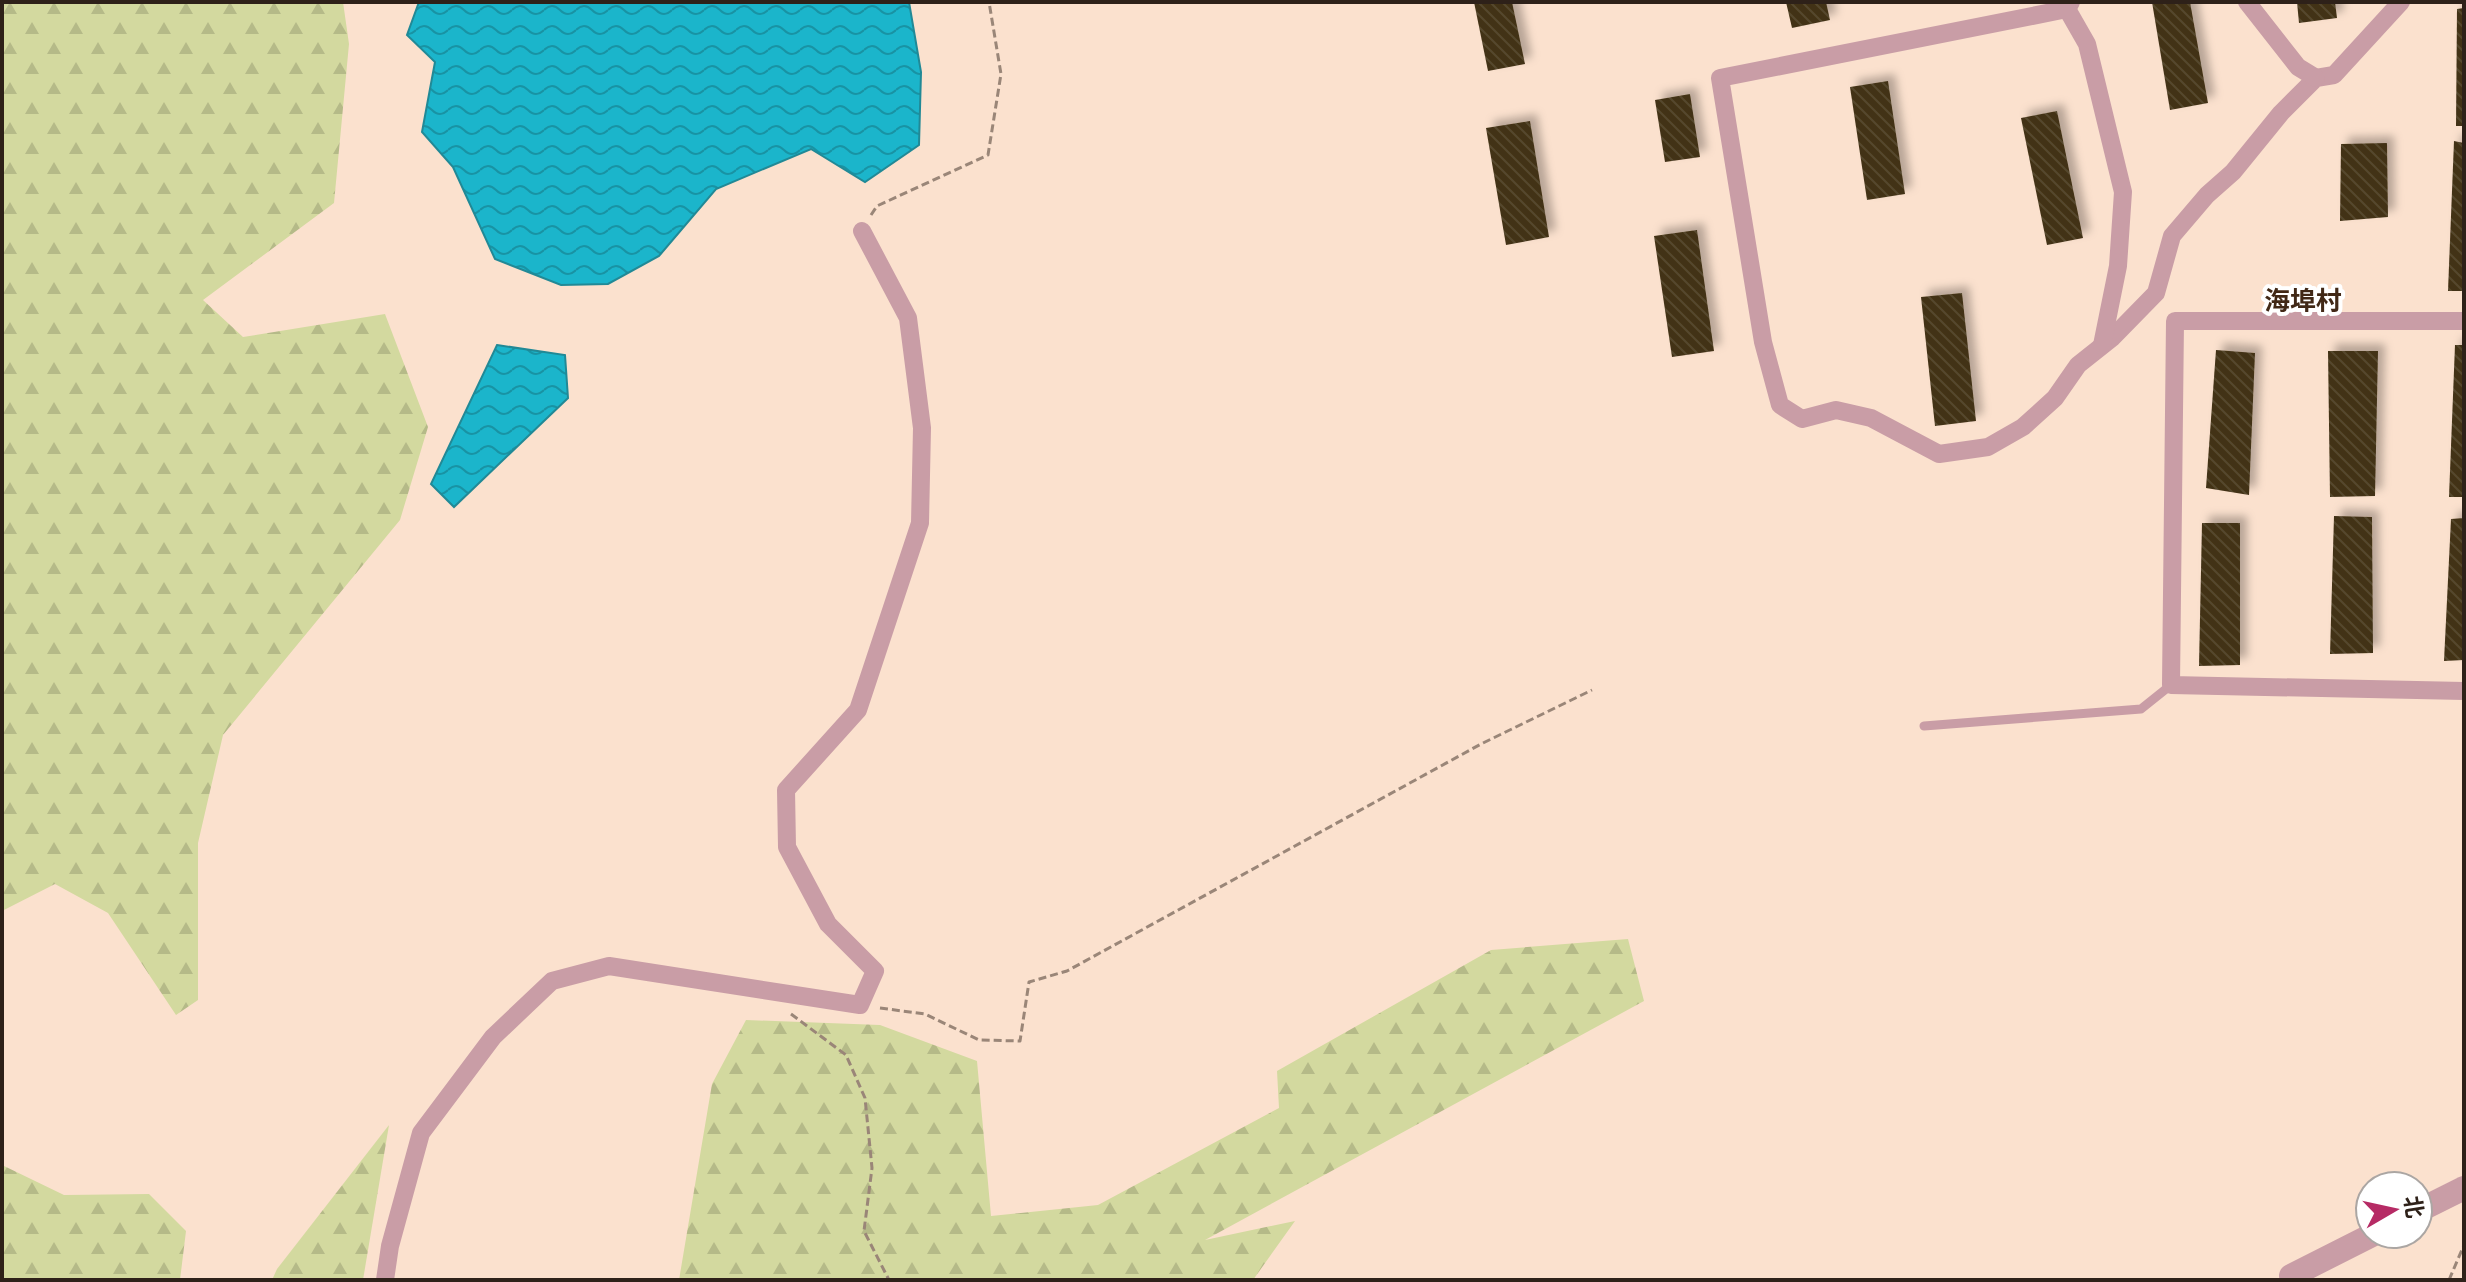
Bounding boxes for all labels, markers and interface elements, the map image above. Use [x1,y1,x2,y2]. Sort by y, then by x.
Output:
district label: 海埠村 [2264,286,2342,316]
north arrow [2354,1170,2434,1250]
text: 北 [2399,1194,2428,1220]

